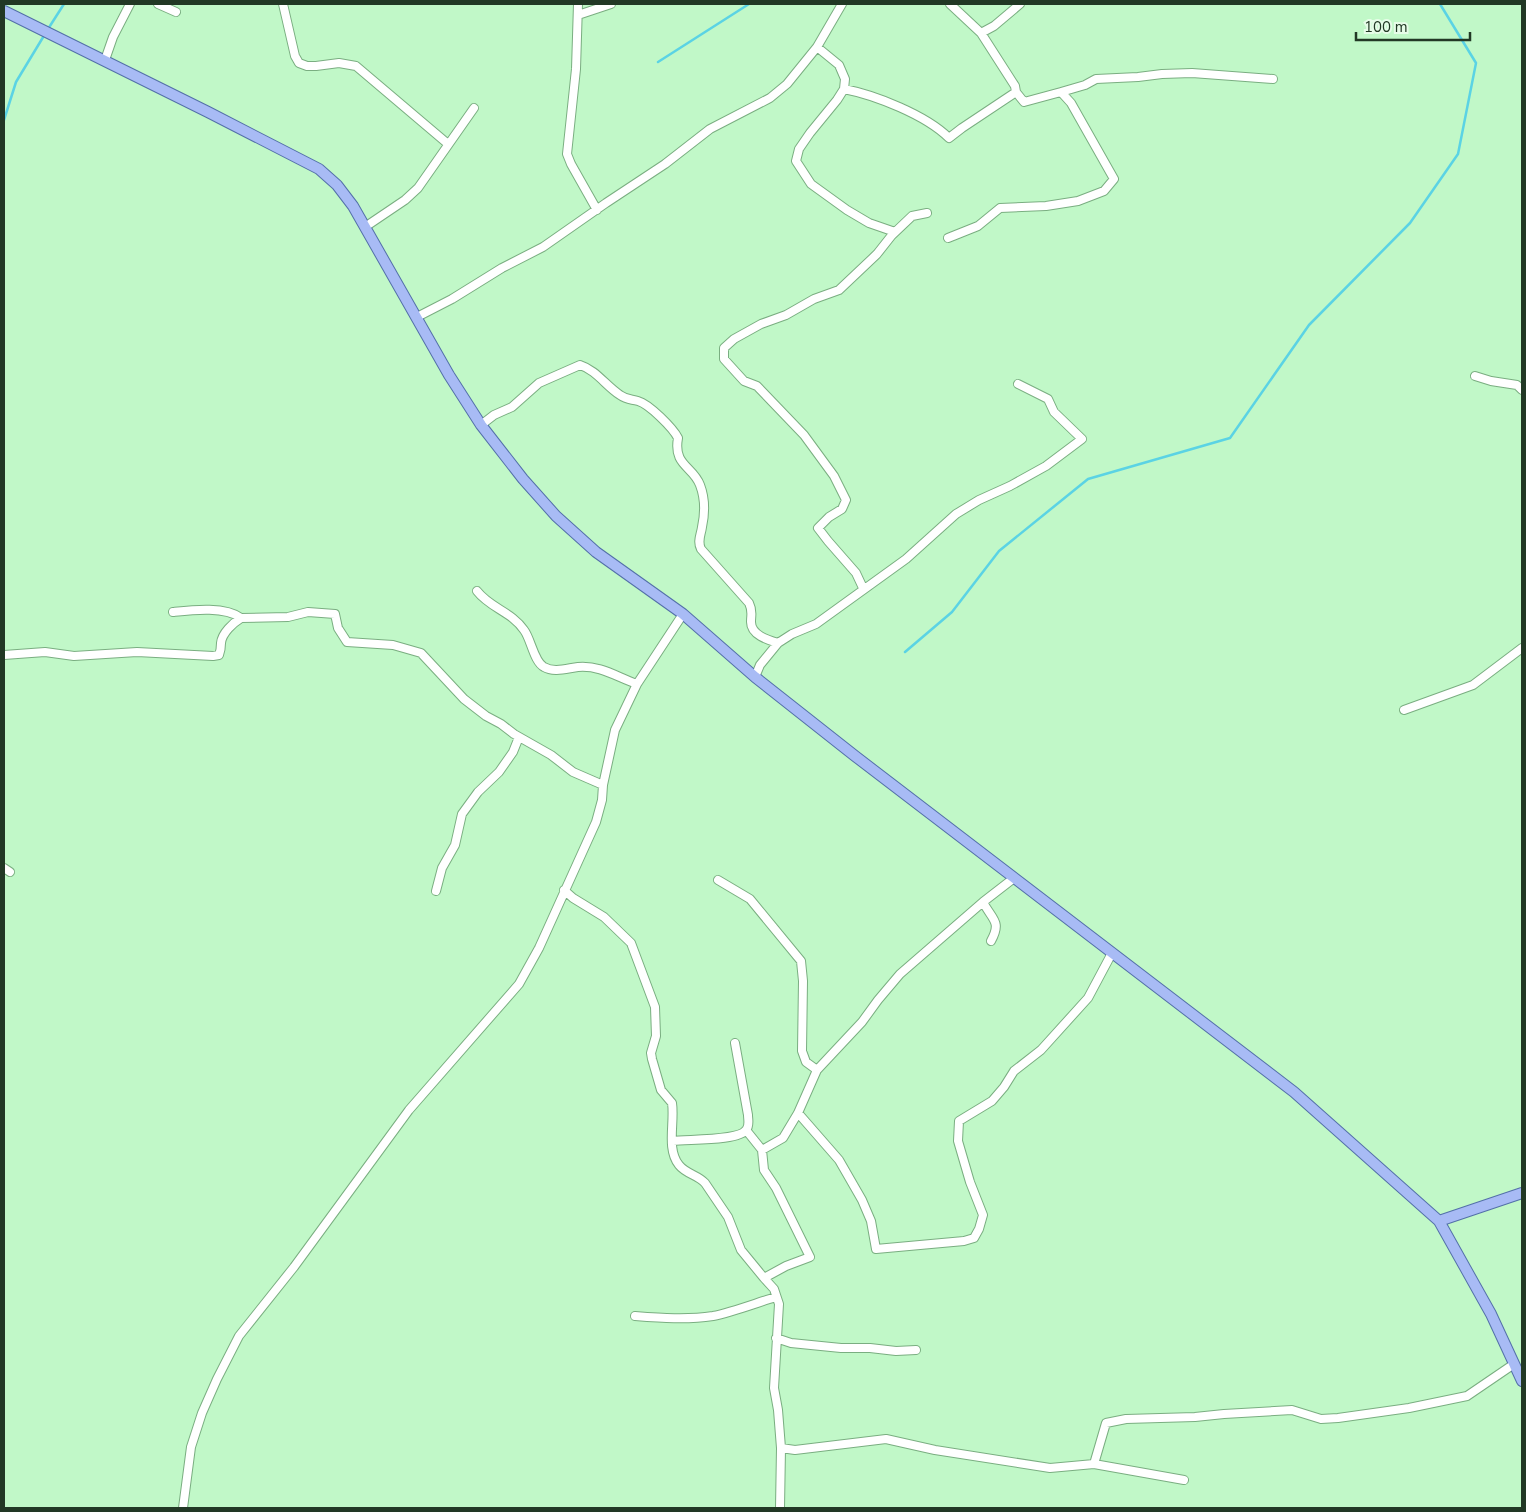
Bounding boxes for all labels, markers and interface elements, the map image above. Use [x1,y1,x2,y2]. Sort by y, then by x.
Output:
scale bar [1356,10,1470,42]
text: 100 m [1364,17,1408,37]

